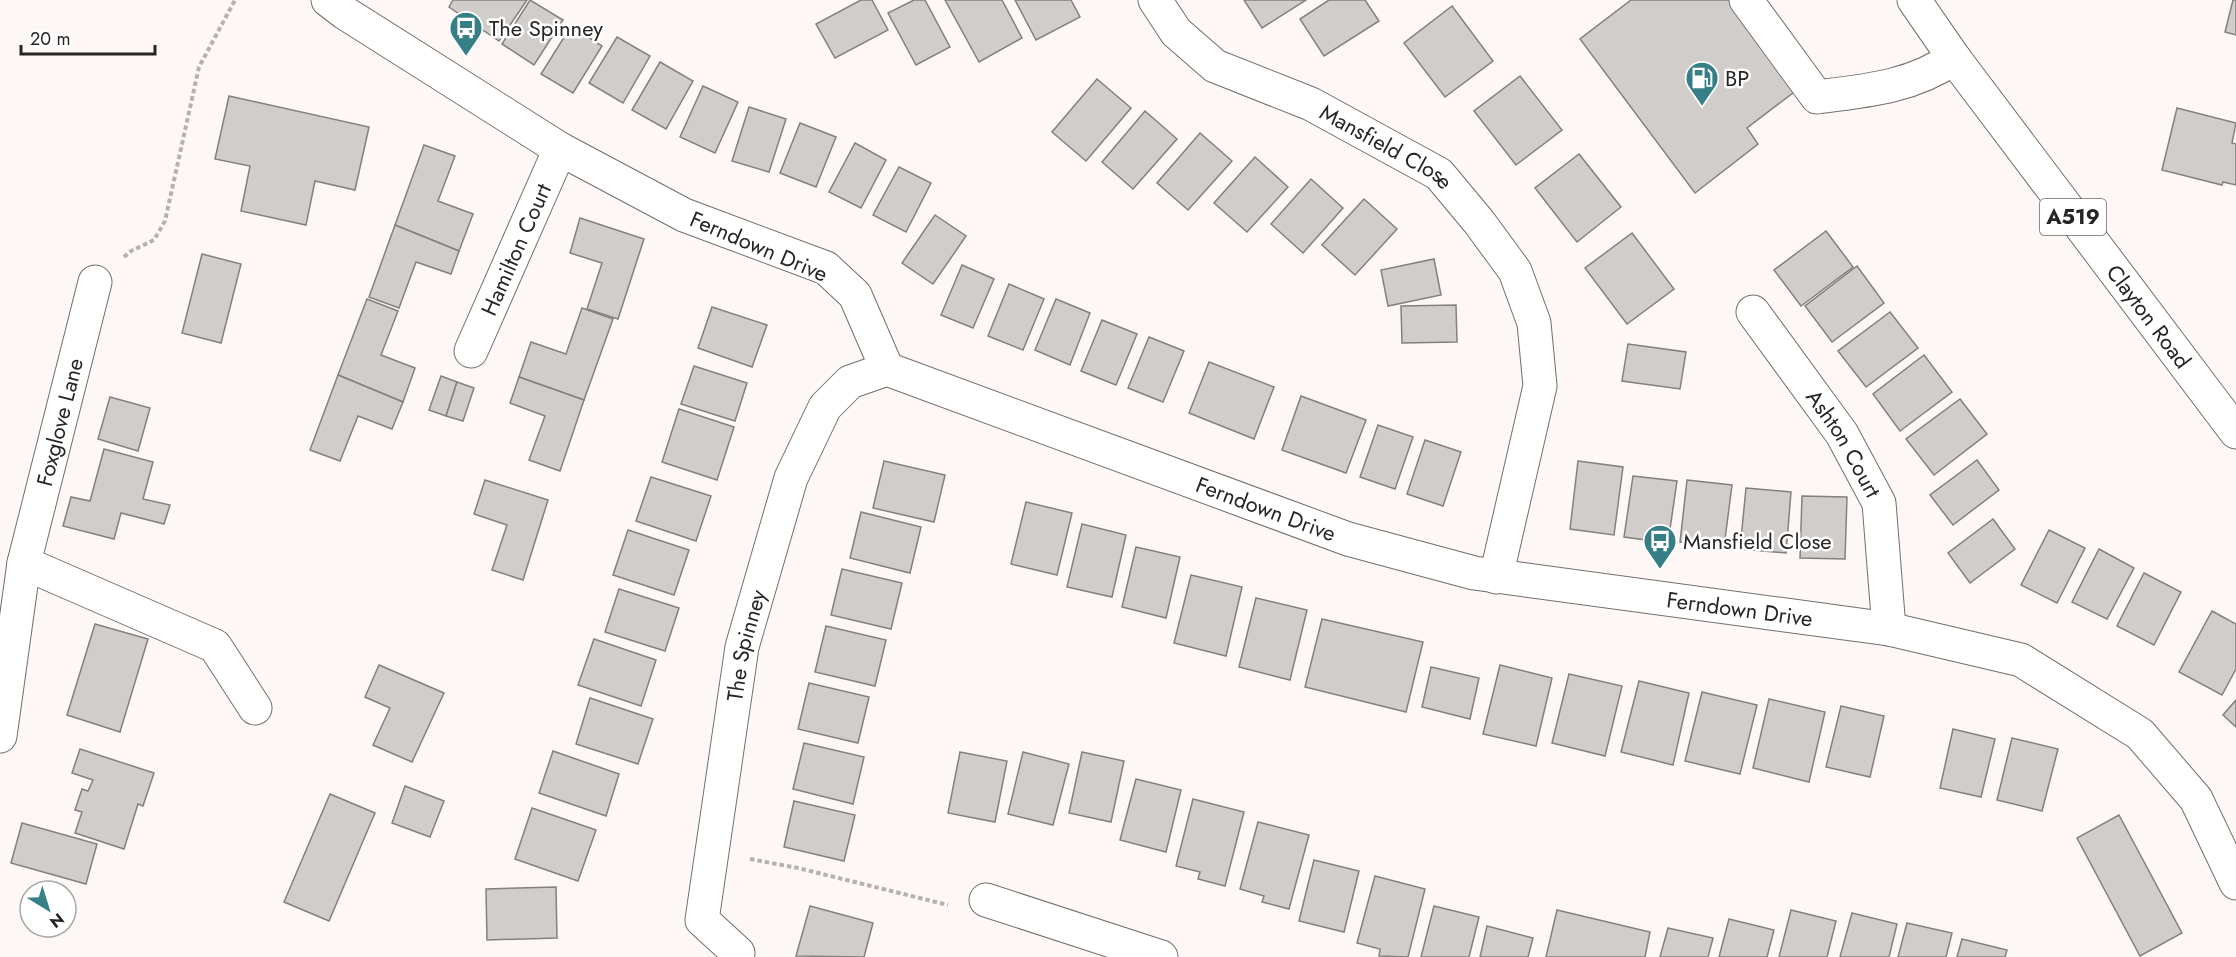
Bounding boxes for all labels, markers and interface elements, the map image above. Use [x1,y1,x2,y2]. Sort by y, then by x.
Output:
bus stop icon: The Spinney [448,10,484,57]
place label: The Spinney [489,12,603,44]
scale bar [21,18,154,56]
text: 20 m [30,26,70,52]
fuel station icon: BP [1684,60,1720,107]
place label: BP [1725,62,1749,94]
street label: Mansfield Close [1314,96,1461,196]
street label: Hamilton Court [473,178,559,321]
road number: A519 [2040,199,2106,235]
street label: Ferndown Drive [685,203,833,289]
street label: Clayton Road [2099,257,2199,375]
street label: Foxglove Lane [28,355,91,489]
street label: Ashton Court [1798,383,1889,504]
street label: Ferndown Drive [1191,468,1341,549]
bus stop icon: Mansfield Close [1642,523,1678,570]
place label: Mansfield Close [1683,525,1832,557]
street label: Ferndown Drive [1665,583,1815,635]
street label: The Spinney [718,585,774,703]
north arrow [18,879,78,939]
text: N [45,907,69,933]

